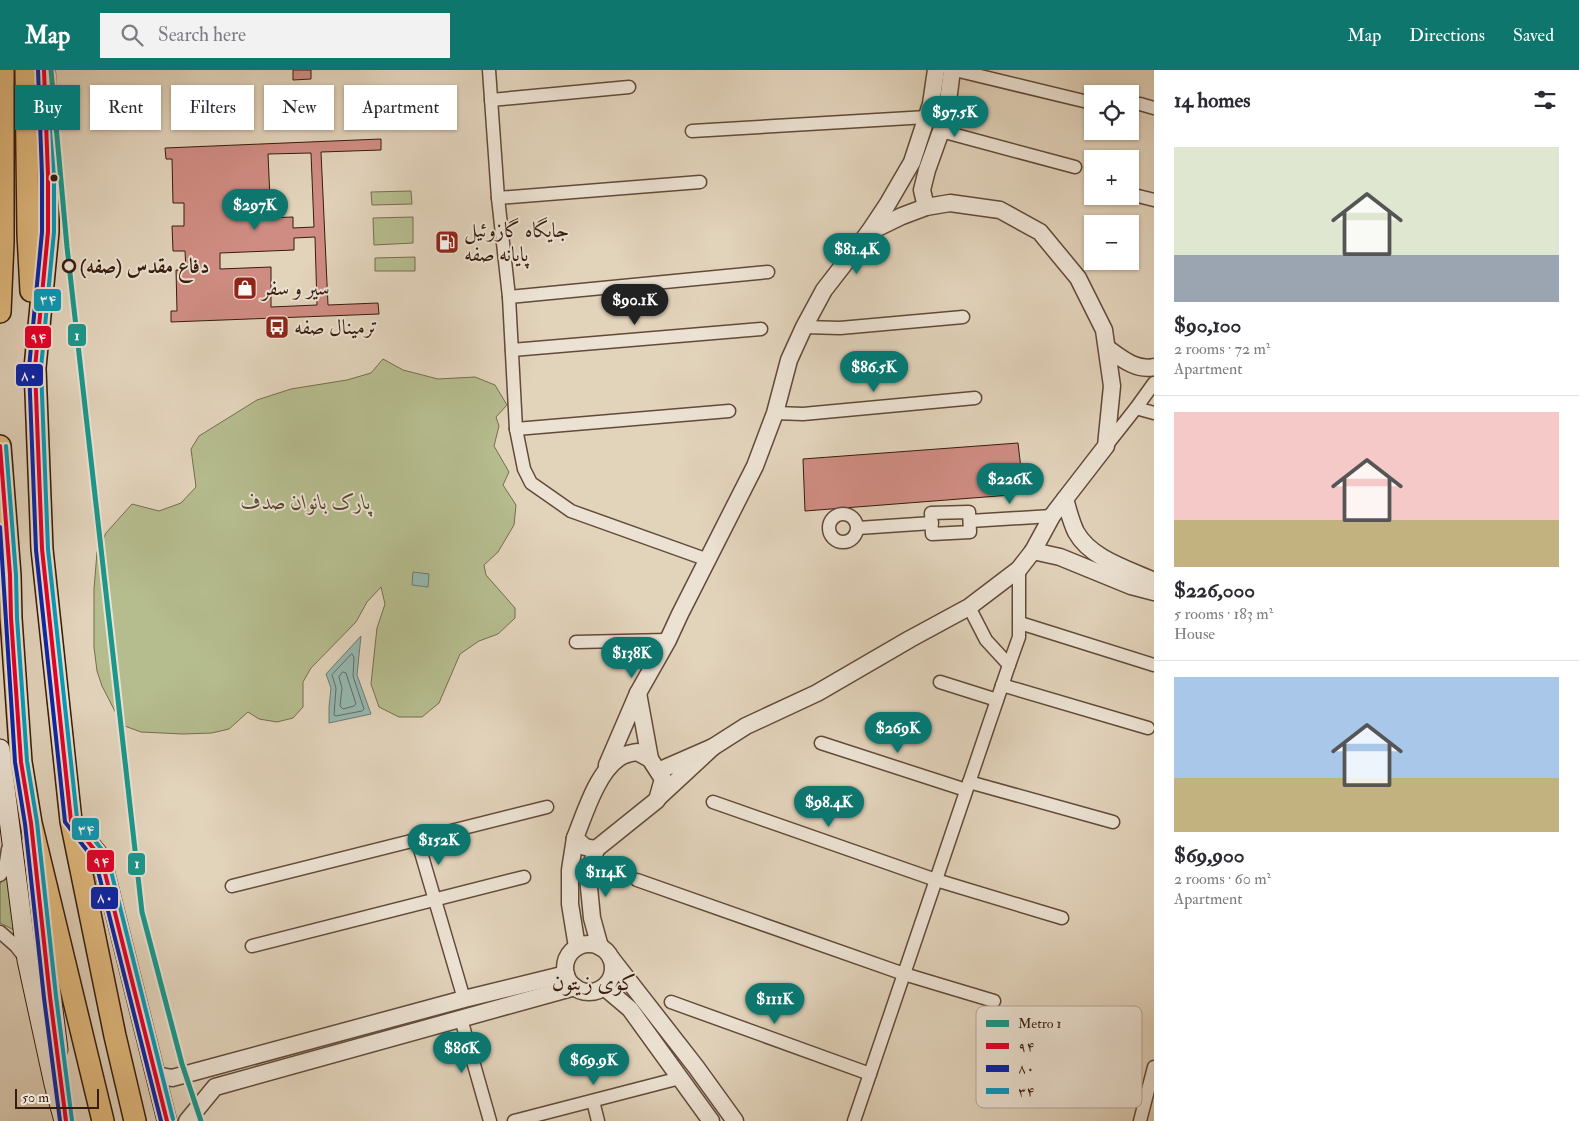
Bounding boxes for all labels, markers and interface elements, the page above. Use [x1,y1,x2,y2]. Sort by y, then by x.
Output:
search box [100,13,450,58]
text: Map [25,20,70,51]
icon: search [118,21,146,49]
text: Search here [158,23,246,47]
text: Map [1348,24,1381,47]
text: Directions [1409,24,1485,47]
text: Saved [1513,24,1554,47]
chip: Buy [15,85,80,130]
chip: Rent [90,85,161,130]
chip: Filters [171,85,254,130]
chip: New [264,85,334,130]
chip: Apartment [344,85,457,130]
map controls [1084,85,1139,270]
button: locate [1084,85,1139,140]
icon: filters [1531,86,1559,114]
text: 14 homes [1174,87,1251,114]
pin: $97.5K [914,96,996,138]
text: $97.5K [932,102,978,122]
button: + [1084,150,1139,205]
unlabelled marker [49,173,59,183]
icon: home [1322,179,1412,269]
pin: $297K [220,189,290,231]
text: $297K [233,195,277,215]
button: − [1084,215,1139,270]
place label: جایگاه گازوئیل پایانه صفه [464,217,569,269]
fuel station icon: جایگاه گازوئیل پایانه صفه [434,229,460,255]
pin: $81.4K [816,232,898,275]
text: $81.4K [834,239,880,259]
place label: دفاع مقدس (صفه) [80,253,209,283]
marker: دفاع مقدس (صفه) [62,259,76,273]
shop icon: سیر و سفر [232,275,258,301]
place label: سیر و سفر [260,275,330,302]
pin: $90.1K [594,284,676,326]
line badge: ۳۴ [33,288,62,312]
text: $90.1K [612,290,658,310]
text: ۳۴ [40,291,56,308]
text: $90,100 [1174,312,1241,339]
bus stop icon: ترمینال صفه [264,314,290,340]
place label: ترمینال صفه [294,314,378,341]
line badge: 1 [67,323,87,347]
line badge: ۹۴ [24,325,52,349]
text: 1 [75,327,80,344]
text: ۹۴ [30,329,46,346]
text: 2 rooms · 72 m² [1174,339,1270,359]
pin: $86.5K [833,350,915,393]
text: $86.5K [851,357,897,377]
text: Apartment [1174,359,1242,379]
line badge: ۸۰ [15,363,44,387]
text: ۸۰ [21,367,37,384]
icon: home [1322,445,1412,535]
pin: $226K [975,462,1045,505]
text: $226K [988,469,1032,489]
park label: پارک بانوان صدف [241,489,373,517]
text: $226,000 [1174,577,1255,604]
text: 5 rooms · 183 m² [1174,604,1273,624]
text: House [1174,624,1215,644]
pin: $138K [597,636,667,679]
text: $138K [612,643,652,663]
icon: home [1322,710,1412,800]
pin: $269K [863,712,933,754]
text: $269K [876,718,920,738]
pin: $98.4K [788,786,870,828]
text: $98.4K [805,792,853,812]
line badge: ۳۴ [71,817,100,841]
text: ۳۴ [78,821,94,838]
pin: $152K [404,824,474,866]
text: $152K [419,830,459,850]
text: $69,900 [1174,842,1245,869]
line badge: ۹۴ [86,849,115,873]
line badge: 1 [127,852,146,876]
text: ۹۴ [93,853,109,870]
text: 1 [135,855,140,872]
pin: $114K [571,856,641,898]
text: $114K [586,862,626,882]
text: 2 rooms · 60 m² [1174,869,1271,889]
line badge: ۸۰ [90,886,119,910]
text: ۸۰ [97,889,113,906]
text: Apartment [1174,889,1242,909]
district label: کوی زیتون [552,969,636,997]
pin: $111K [740,982,810,1025]
text: $111K [756,989,794,1009]
legend [976,1006,1142,1108]
text: Metro 1 [1018,1015,1062,1032]
pin: $86K [432,1032,492,1074]
text: $86K [444,1038,480,1058]
text: ۹۴ [1018,1038,1034,1055]
pin: $69.9K [553,1044,635,1086]
text: $69.9K [570,1050,618,1070]
text: ۸۰ [1018,1060,1034,1077]
text: ۳۴ [1018,1083,1034,1100]
scale bar [15,1086,99,1109]
text: 50 m [22,1089,49,1106]

